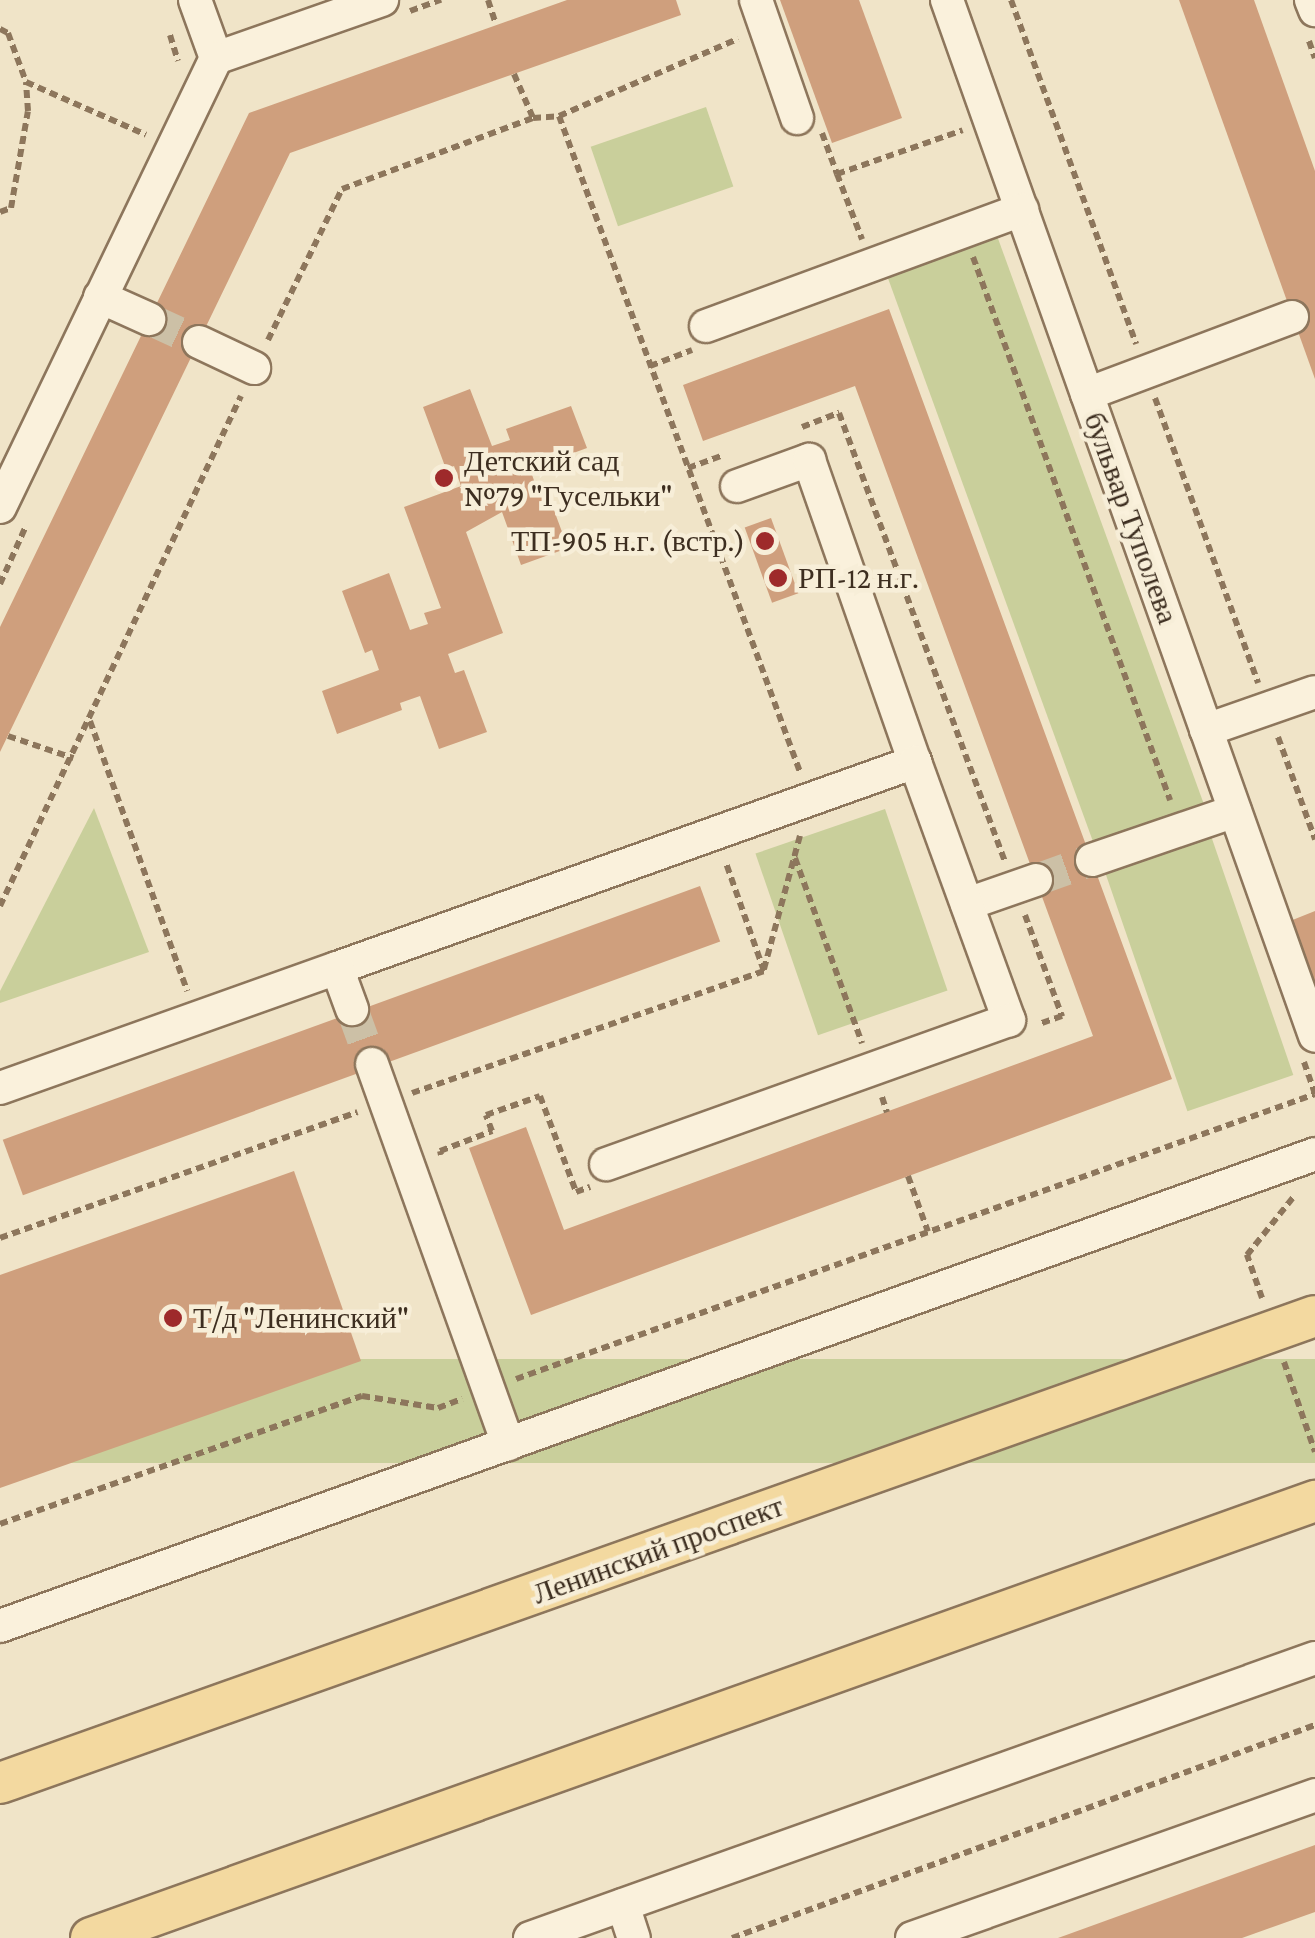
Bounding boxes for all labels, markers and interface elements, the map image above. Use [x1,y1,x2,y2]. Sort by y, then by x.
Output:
street label: бульвар Туполева [1076,408,1186,628]
place label: Детский сад №79 "Гусельки" [464,443,672,514]
marker: Детский сад №79 "Гусельки" [433,467,455,489]
place label: ТП-905 н.г. (встр.) [511,523,745,559]
marker: ТП-905 н.г. (встр.) [754,530,776,552]
place label: РП-12 н.г. [798,560,919,596]
marker: РП-12 н.г. [767,567,789,589]
place label: Т/д "Ленинский" [193,1300,409,1336]
marker: Т/д "Ленинский" [162,1307,184,1329]
street label: Ленинский проспект [528,1488,788,1612]

